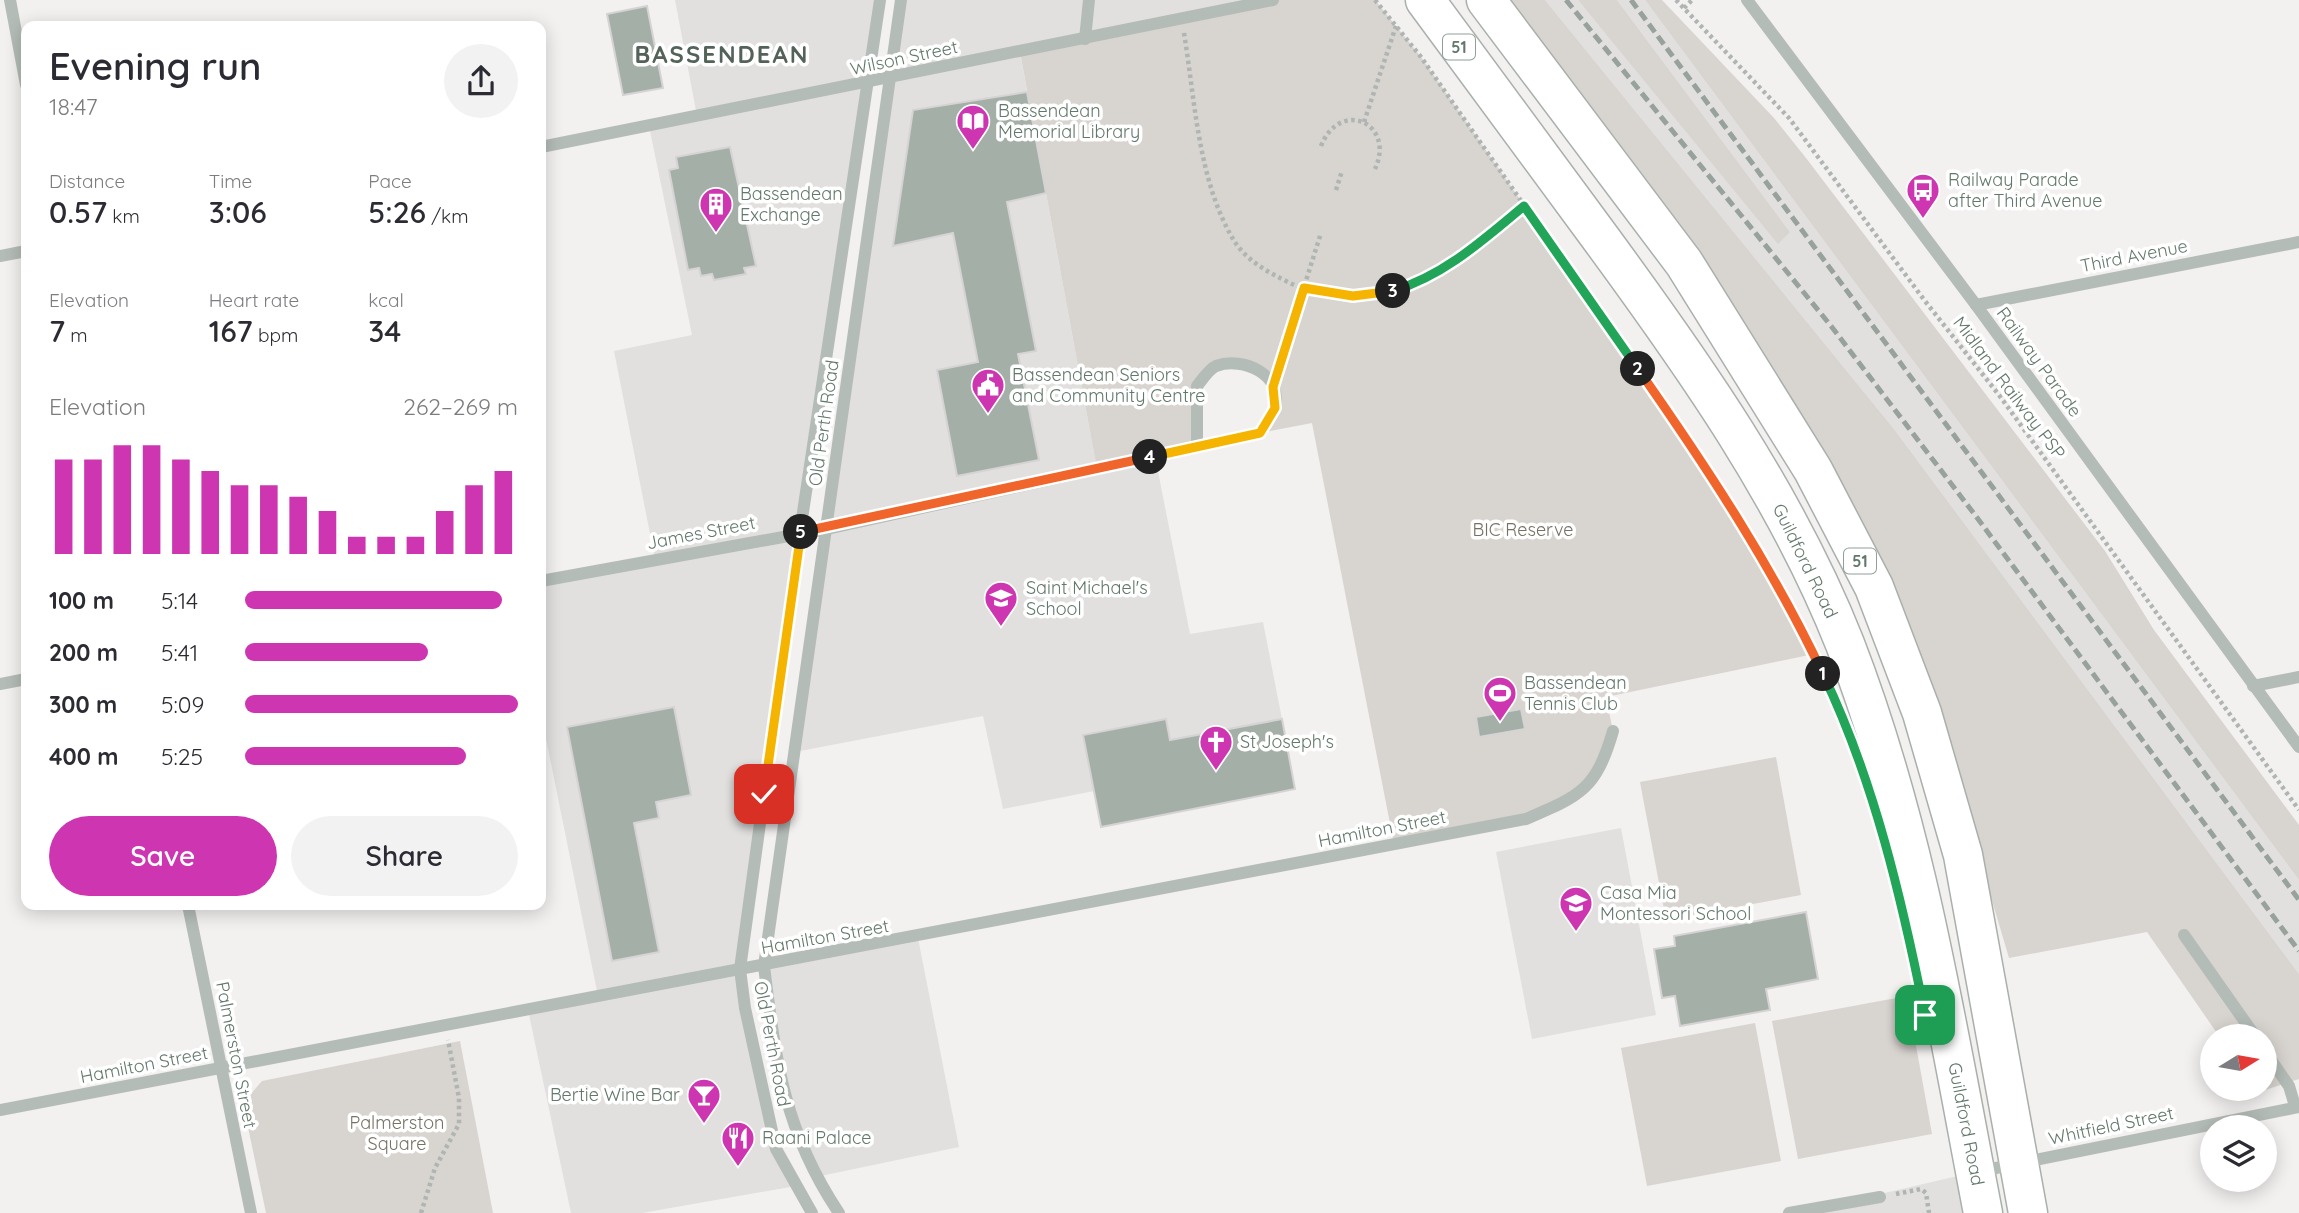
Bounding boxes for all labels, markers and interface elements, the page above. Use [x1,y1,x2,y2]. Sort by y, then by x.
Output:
road number: 51 [1443,34,1475,60]
street label: Wilson Street [848,35,960,80]
district label: BASSENDEAN [635,39,809,69]
text: Evening run [49,42,262,90]
button: share [444,44,518,118]
text: 18:47 [49,92,97,121]
place label: Bassendean Memorial Library [998,99,1140,143]
library icon: Bassendean Memorial Library [954,102,992,151]
place label: Railway Parade after Third Avenue [1948,168,2102,212]
text: Distance [49,169,125,193]
text: Time [209,169,252,193]
text: Pace [368,169,412,193]
bus stop icon: Railway Parade after Third Avenue [1904,171,1942,220]
place label: Bassendean Exchange [740,182,843,226]
building icon: Bassendean Exchange [697,185,735,234]
text: 0.57 [49,193,107,231]
text: 3:06 [209,193,267,231]
text: 5:26 [368,193,426,231]
text: km [107,204,140,228]
text: /km [426,204,469,228]
street label: Third Avenue [2078,234,2190,277]
pin: 3 [1376,274,1410,308]
text: 3 [1387,278,1398,302]
text: Elevation [49,288,129,312]
text: Heart rate [209,288,299,312]
text: kcal [368,288,404,312]
street label: Railway Parade [1992,302,2087,421]
text: 7 [49,312,65,350]
text: 167 [209,312,253,350]
text: 34 [368,312,401,350]
street label: Midland Railway PSP [1948,312,2071,464]
text: m [65,323,88,347]
text: bpm [253,323,298,347]
pin: 2 [1620,352,1656,386]
text: 2 [1632,356,1643,380]
street label: Old Perth Road [803,358,844,487]
place label: Bassendean Seniors and Community Centre [1012,363,1205,407]
public building icon: Bassendean Seniors and Community Centre [969,366,1007,415]
text: Elevation [49,392,146,421]
text: 262–269 m [403,392,518,421]
pin: 4 [1132,440,1168,475]
text: 4 [1144,444,1155,468]
street label: Guildford Road [1768,499,1843,622]
street label: James Street [645,511,757,554]
pin: 5 [784,514,818,550]
park label: BIC Reserve [1472,518,1574,541]
text: 5 [795,519,806,543]
road number: 51 [1844,548,1876,574]
place label: Saint Michael's School [1026,576,1148,620]
school or university icon: Saint Michael's School [982,579,1020,628]
text: 100 m [49,586,114,615]
text: 5:14 [161,586,198,615]
text: 200 m [49,638,118,667]
text: 5:41 [161,638,198,667]
pin: 1 [1806,656,1840,692]
text: 1 [1819,661,1826,685]
place label: Bassendean Tennis Club [1524,671,1627,715]
sports icon: Bassendean Tennis Club [1481,674,1519,723]
text: 300 m [49,690,117,719]
text: 5:09 [161,690,204,719]
church icon: St Joseph's [1197,723,1235,772]
place label: St Joseph's [1240,730,1334,753]
text: 400 m [49,742,118,771]
text: 5:25 [161,742,203,771]
pin [734,764,794,824]
icon: check [745,775,783,813]
street label: Hamilton Street [1316,805,1448,852]
button: Save [49,816,277,896]
button: Share [291,816,518,896]
place label: Casa Mia Montessori School [1600,881,1751,925]
school or university icon: Casa Mia Montessori School [1557,884,1595,933]
street label: Hamilton Street [759,914,891,959]
street label: Old Perth Road [749,979,796,1108]
street label: Palmerston Street [211,980,262,1130]
pin [1895,985,1955,1045]
icon: arrive [1906,996,1944,1034]
north arrow [2200,1024,2277,1101]
map controls [2200,1024,2277,1192]
street label: Hamilton Street [78,1041,210,1088]
street label: Guildford Road [1943,1060,1990,1188]
bar icon: Bertie Wine Bar [685,1076,723,1125]
place label: Bertie Wine Bar [550,1083,680,1106]
street label: Whitfield Street [2046,1101,2175,1150]
park label: Palmerston Square [350,1111,444,1155]
button: layers [2200,1115,2277,1192]
restaurant icon: Raani Palace [719,1119,757,1168]
place label: Raani Palace [762,1126,871,1149]

